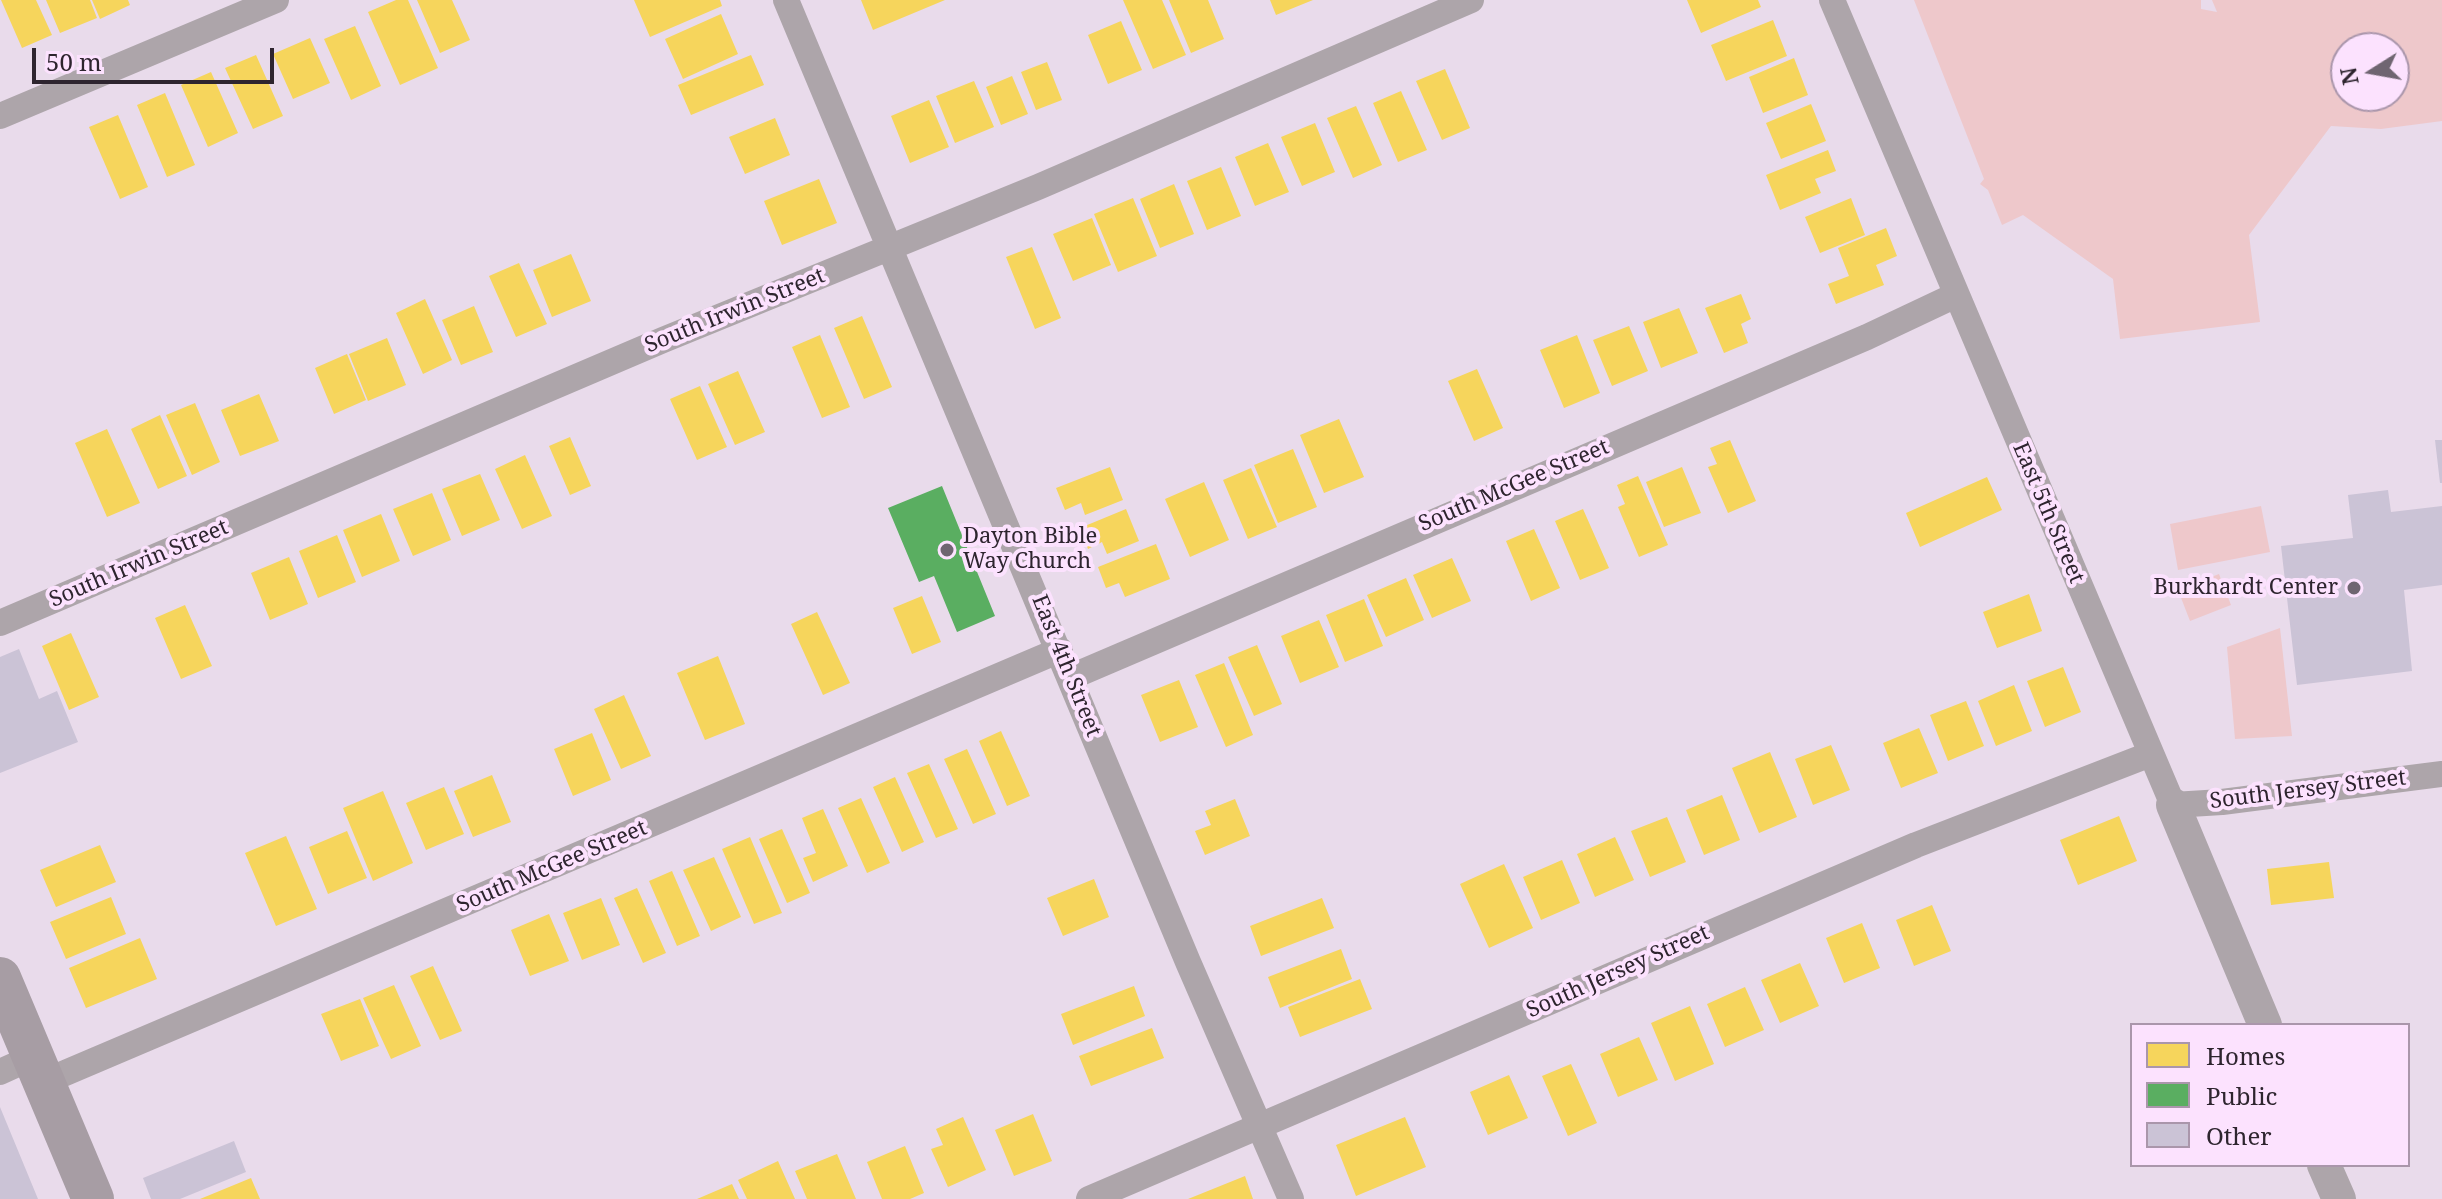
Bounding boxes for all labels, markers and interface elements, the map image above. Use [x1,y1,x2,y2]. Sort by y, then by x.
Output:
scale bar [36,32,278,82]
north arrow [2330,32,2410,112]
text: 50 m [46,45,102,78]
text: N [2332,65,2365,88]
street label: South Irwin Street [641,263,829,359]
street label: South McGee Street [1415,434,1613,538]
street label: East 5th Street [2006,439,2090,587]
street label: South Irwin Street [46,514,232,614]
place label: Dayton Bible Way Church [963,524,1097,576]
marker: Dayton Bible Way Church [938,541,956,559]
place label: Burkhardt Center [2153,575,2338,601]
marker: Burkhardt Center [2345,579,2363,597]
street label: East 4th Street [1026,591,1106,741]
street label: South Jersey Street [2209,765,2407,815]
street label: South McGee Street [453,815,651,919]
street label: South Jersey Street [1523,920,1713,1024]
legend [2130,1023,2410,1167]
text: Homes [2206,1039,2285,1072]
text: Public [2206,1079,2277,1112]
text: Other [2206,1119,2272,1152]

